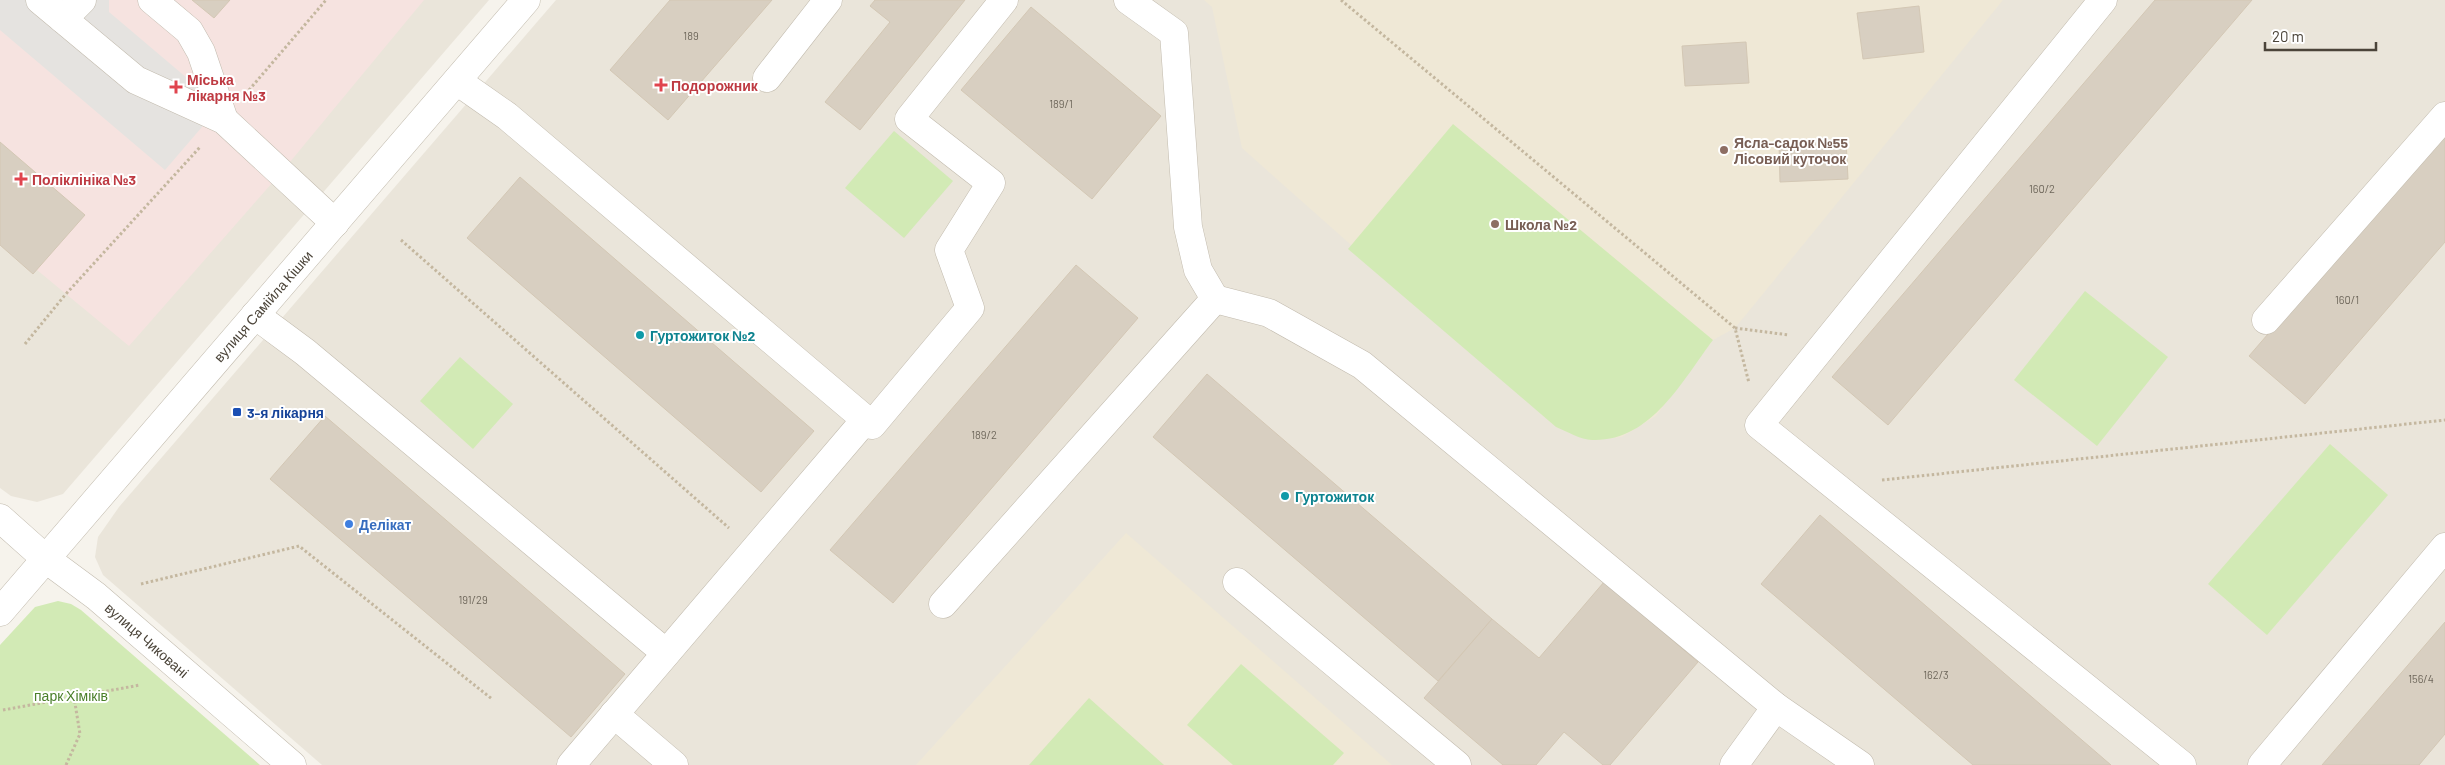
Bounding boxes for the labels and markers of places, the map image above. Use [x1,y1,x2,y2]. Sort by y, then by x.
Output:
place label: Міська лікарня №3 [187,71,266,104]
place label: Подорожник [671,77,759,94]
marker: Подорожник [655,79,667,91]
marker: Міська лікарня №3 [169,80,183,94]
place label: Ясла-садок №55 Лісовий куточок [1734,134,1848,167]
marker: Ясла-садок №55 Лісовий куточок [1718,144,1730,156]
place label: Поліклініка №3 [32,171,136,188]
marker: Поліклініка №3 [14,172,28,186]
place label: Школа №2 [1505,216,1577,233]
marker: Школа №2 [1489,218,1501,230]
place label: Гуртожиток №2 [650,327,756,344]
marker: Гуртожиток №2 [634,329,646,341]
place label: 3-я лікарня [247,404,324,421]
marker: 3-я лікарня [231,406,243,418]
place label: Гуртожиток [1295,488,1375,505]
marker: Гуртожиток [1279,490,1291,502]
place label: Делікат [359,516,412,533]
marker: Делікат [343,518,355,530]

